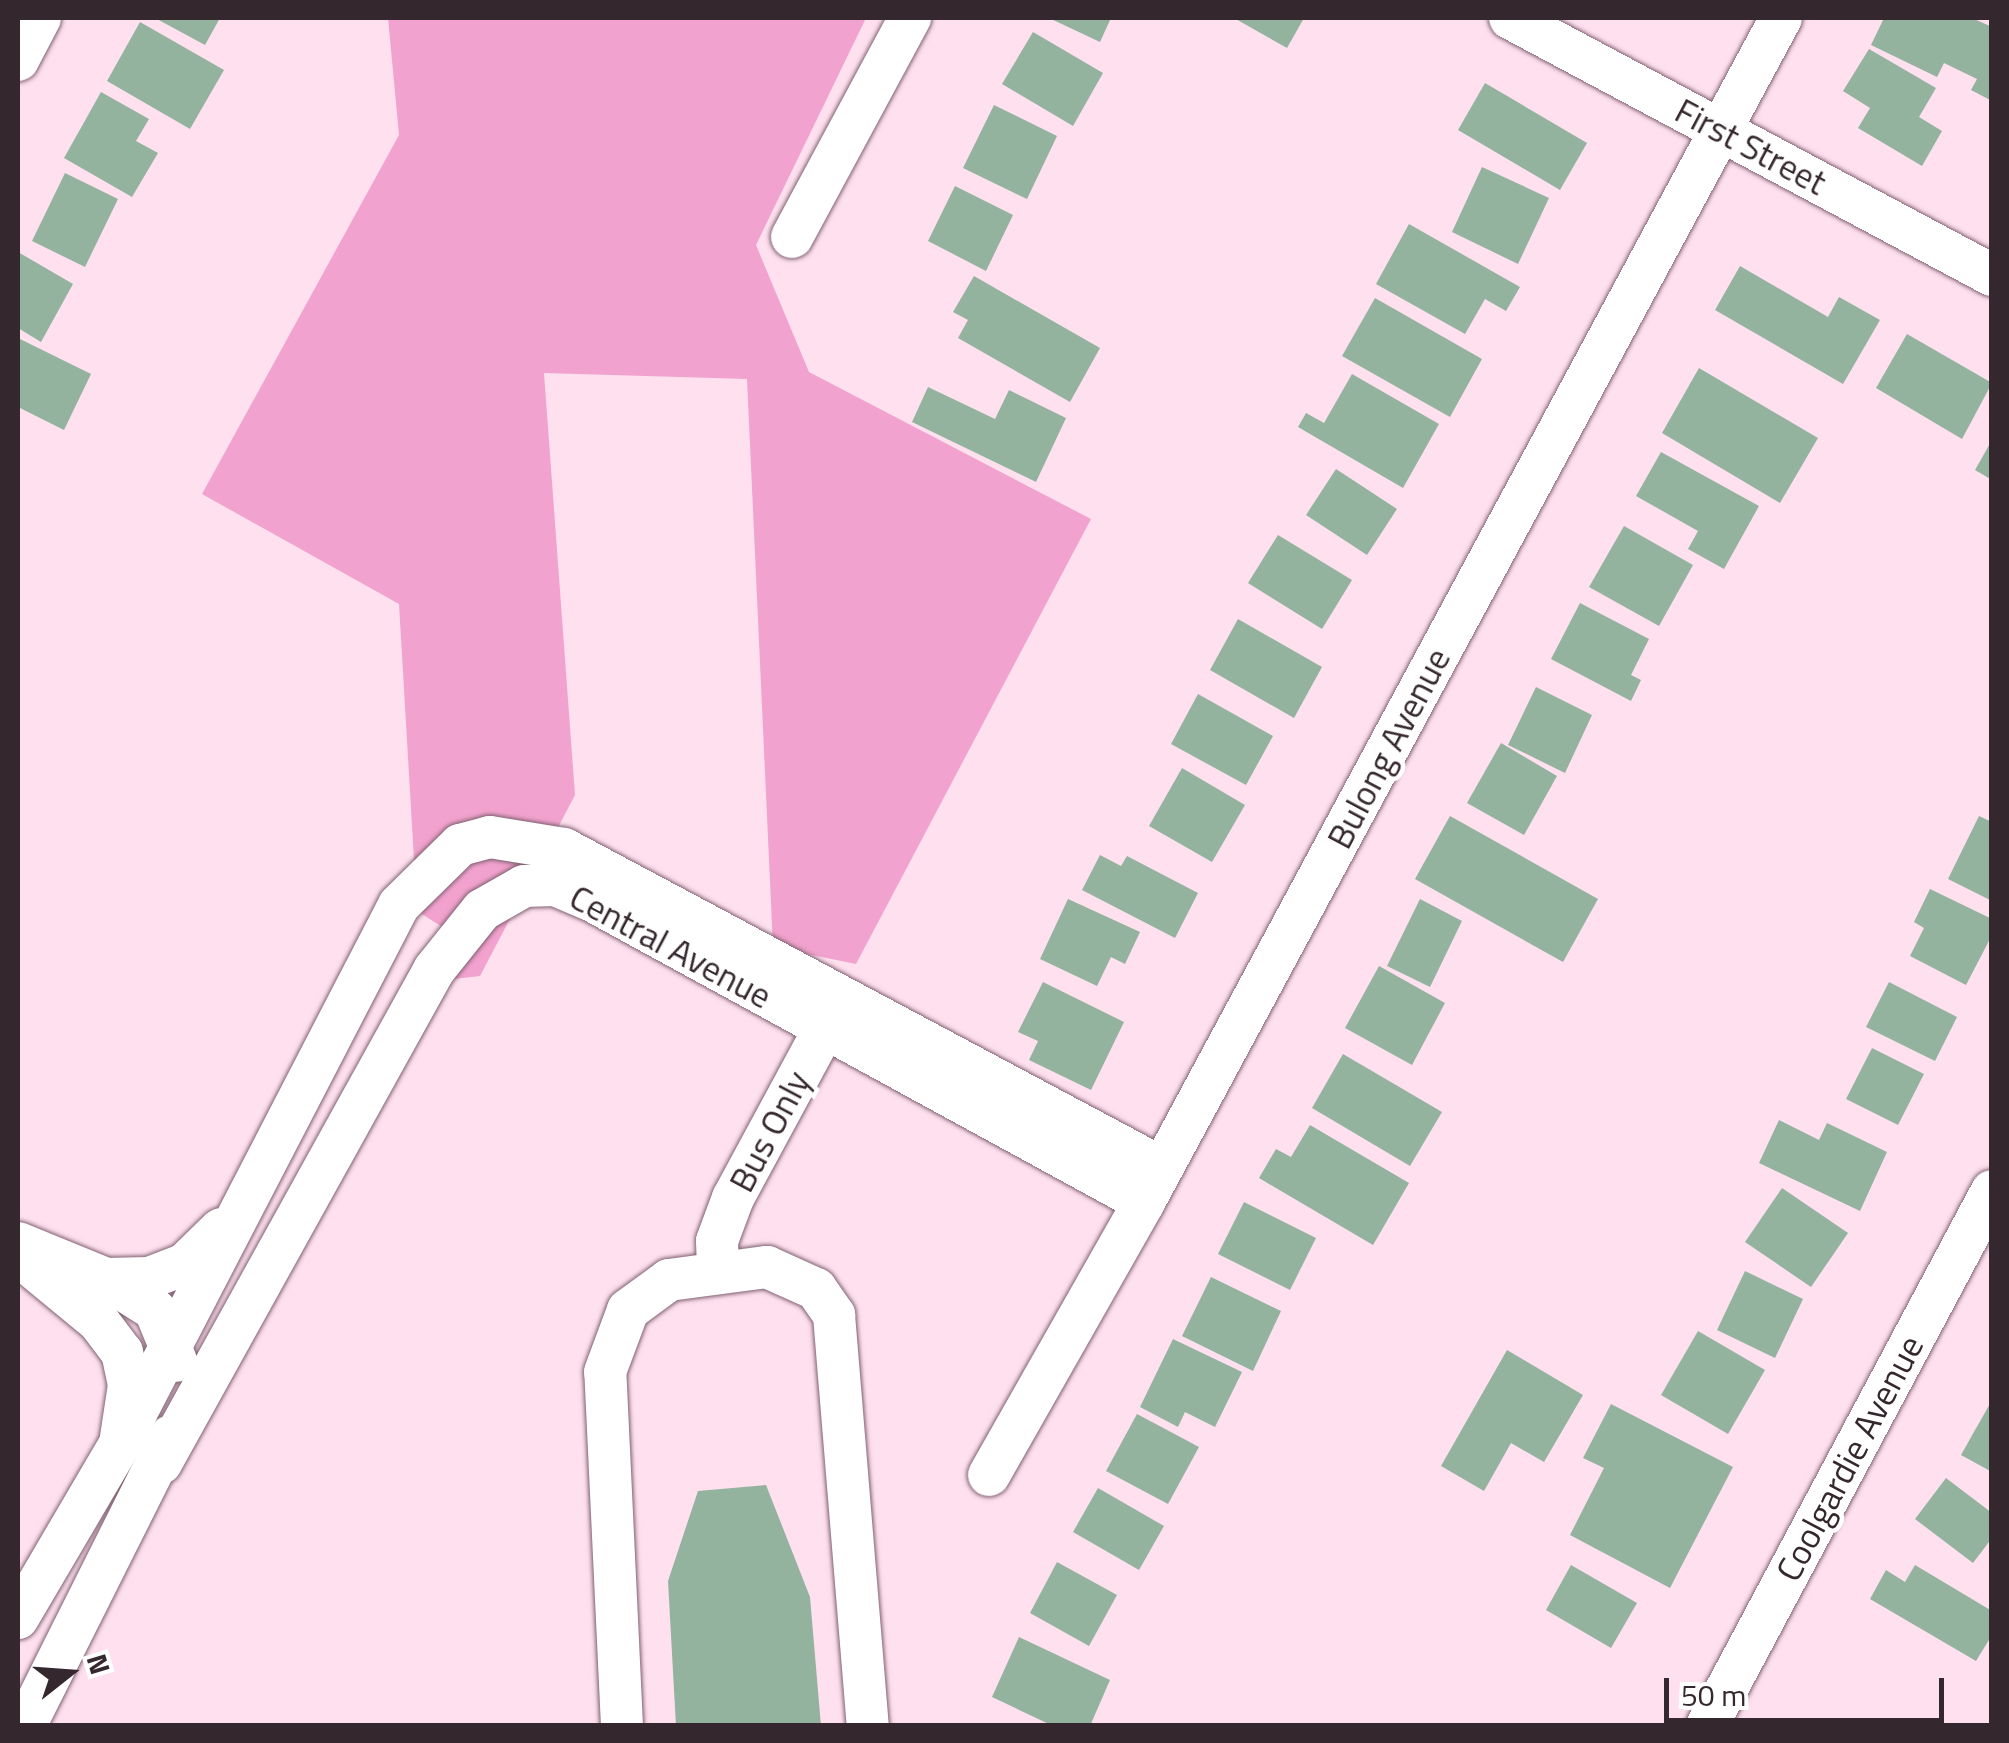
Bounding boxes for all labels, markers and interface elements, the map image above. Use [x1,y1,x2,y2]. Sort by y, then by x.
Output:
street label: First Street [1668,89,1834,203]
street label: Bulong Avenue [1318,641,1458,855]
street label: Central Avenue [563,875,779,1017]
street label: Bus Only [720,1063,818,1199]
street label: Coolgardie Avenue [1767,1328,1931,1588]
north arrow [20,1623,120,1723]
text: N [76,1649,123,1680]
scale bar [1669,1658,1949,1720]
text: 50 m [1681,1672,1746,1718]

